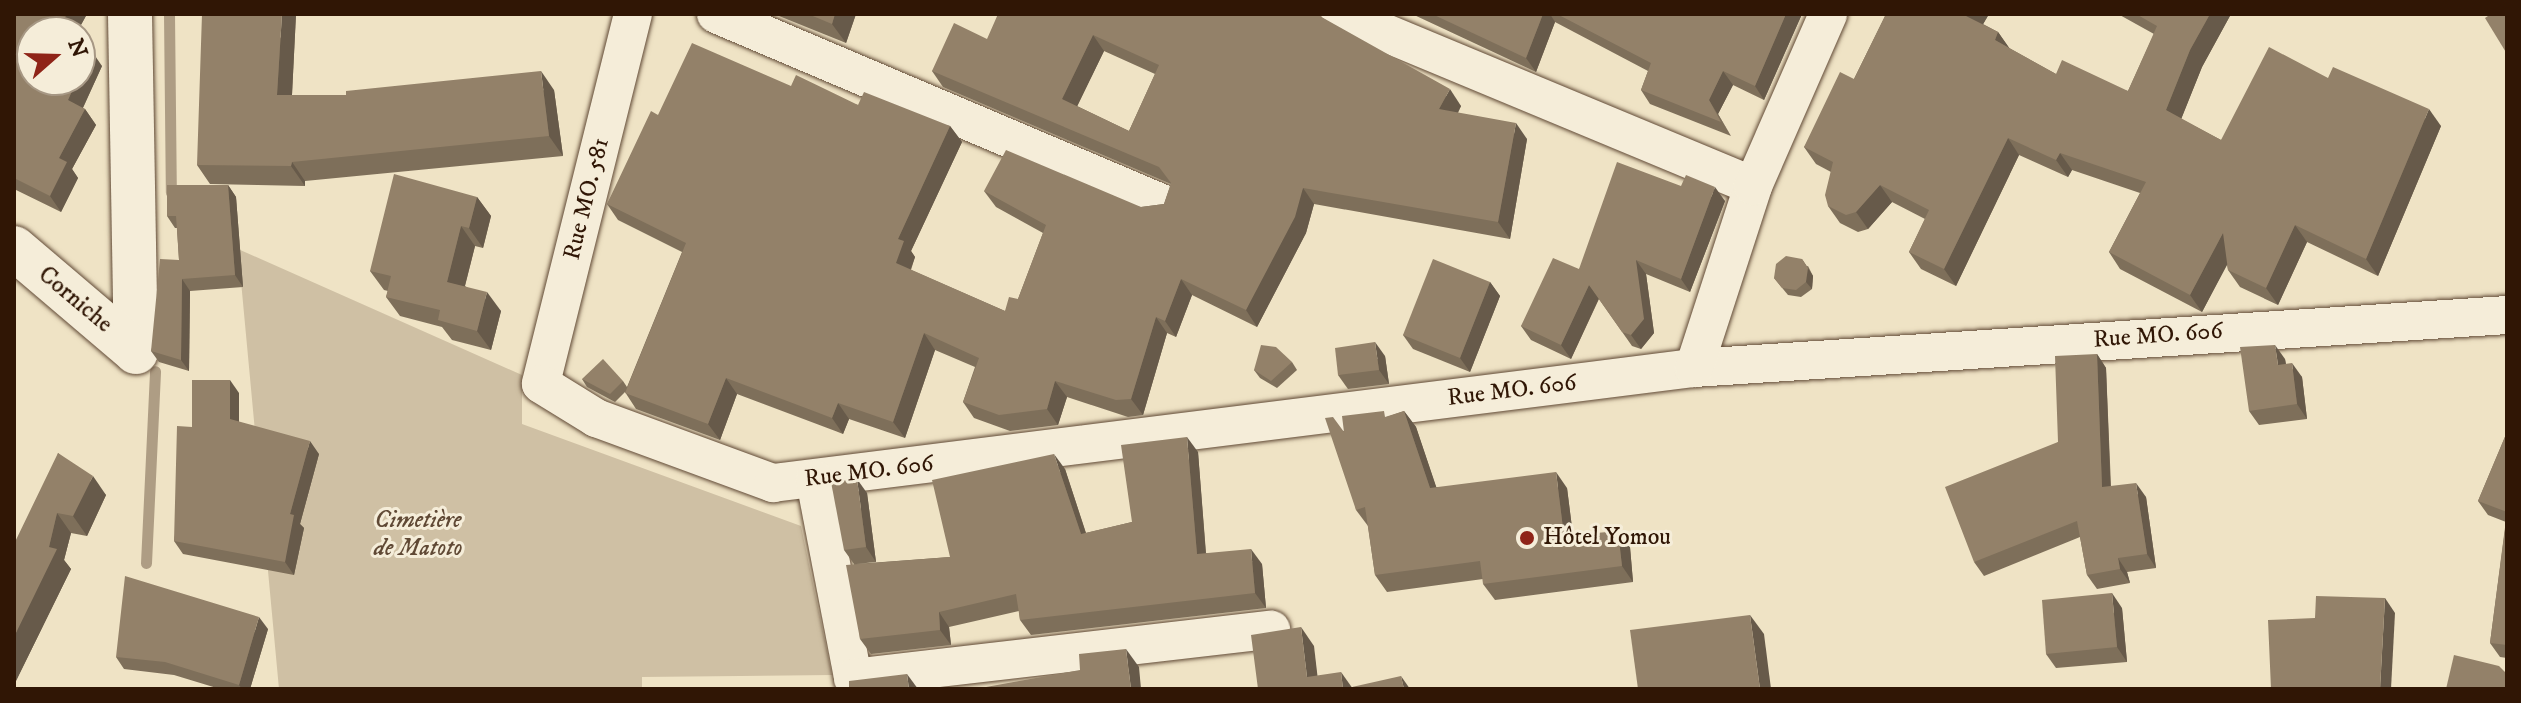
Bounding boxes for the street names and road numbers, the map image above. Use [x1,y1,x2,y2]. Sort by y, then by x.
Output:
street label: Rue MO. 581 [558,135,616,263]
street label: Corniche [32,261,118,339]
street label: Rue MO. 606 [2092,317,2224,355]
street label: Rue MO. 606 [1446,369,1578,413]
street label: Rue MO. 606 [803,450,935,494]

